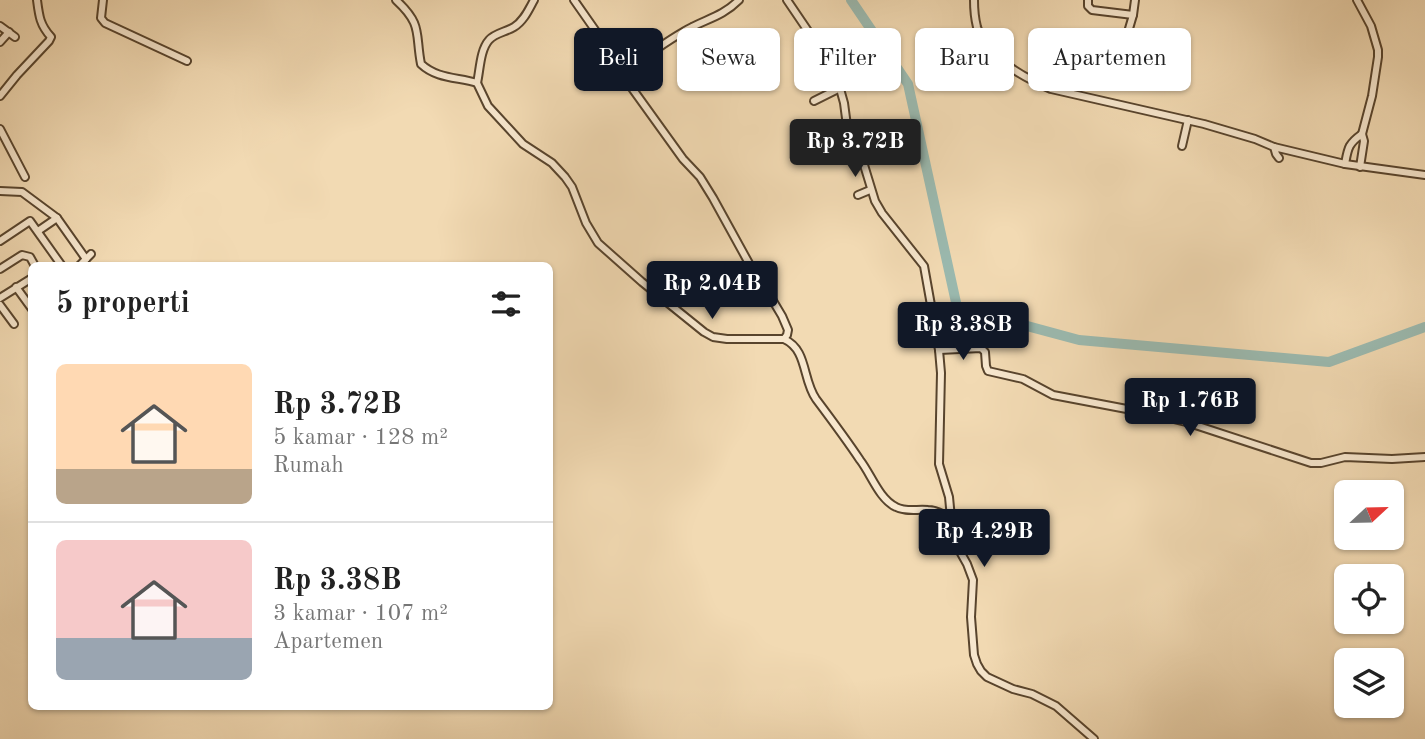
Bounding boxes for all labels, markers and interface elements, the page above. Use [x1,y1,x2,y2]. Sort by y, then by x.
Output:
chip: Beli [574,28,663,91]
chip: Sewa [677,28,780,91]
chip: Filter [794,28,901,91]
chip: Baru [915,28,1014,91]
chip: Apartemen [1028,28,1191,91]
pin: Rp 3.72B [783,120,927,179]
text: Rp 3.72B [806,130,904,153]
pin: Rp 2.04B [640,262,784,321]
text: Rp 2.04B [663,272,761,295]
icon: filters [487,285,525,323]
text: 5 properti [56,289,190,319]
pin: Rp 3.38B [891,302,1035,362]
text: Rp 3.38B [914,313,1012,336]
pin: Rp 1.76B [1118,378,1262,438]
text: Rp 1.76B [1141,389,1239,412]
text: Rp 3.72B [273,390,402,420]
icon: home [112,392,196,476]
text: 5 kamar · 128 m² [273,426,448,449]
text: Rumah [273,454,344,477]
north arrow [1334,480,1404,550]
map controls [1334,480,1404,718]
pin: Rp 4.29B [912,510,1056,569]
text: Rp 4.29B [935,520,1033,543]
button: locate [1334,564,1404,634]
text: Rp 3.38B [273,566,402,596]
icon: home [112,568,196,652]
text: 3 kamar · 107 m² [273,602,448,625]
text: Apartemen [273,630,383,653]
button: layers [1334,648,1404,718]

